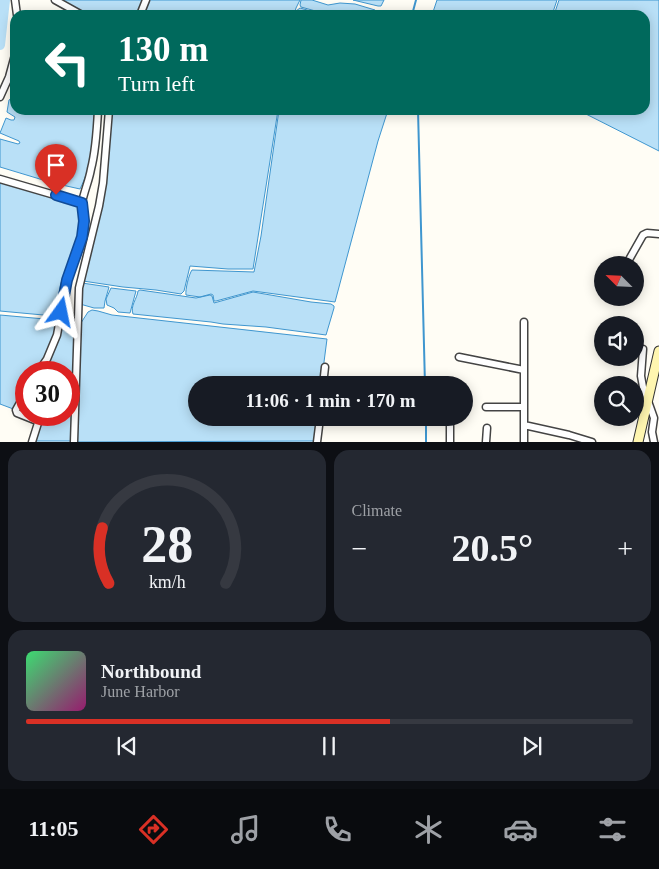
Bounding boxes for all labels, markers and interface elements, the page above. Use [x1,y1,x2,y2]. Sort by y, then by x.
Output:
icon: left [35,30,100,95]
text: 130 m [118,30,208,69]
text: Turn left [118,71,195,96]
pin [35,144,77,195]
icon: arrive [42,151,70,179]
north arrow [594,256,644,306]
map controls [594,256,644,426]
position arrow [34,285,86,337]
button: sound [594,316,644,366]
speed limit sign: 30 [15,361,80,426]
button: search [594,376,644,426]
text: 11:06 · 1 min · 170 m [246,390,415,411]
text: Climate [352,502,402,519]
text: 28 [141,516,193,573]
text: 20.5° [451,527,533,569]
text: − [352,533,367,564]
text: + [617,533,633,564]
text: km/h [148,572,185,592]
text: Northbound [101,661,201,682]
text: June Harbor [101,683,180,700]
icon: previous [113,732,141,760]
icon: pause [315,732,343,760]
icon: next [518,732,546,760]
icon: directions [136,812,171,847]
icon: music [228,812,263,847]
icon: phone [320,812,355,847]
icon: climate [411,812,446,847]
icon: car [503,812,538,847]
icon: filters [595,812,630,847]
text: 11:05 [28,816,79,841]

